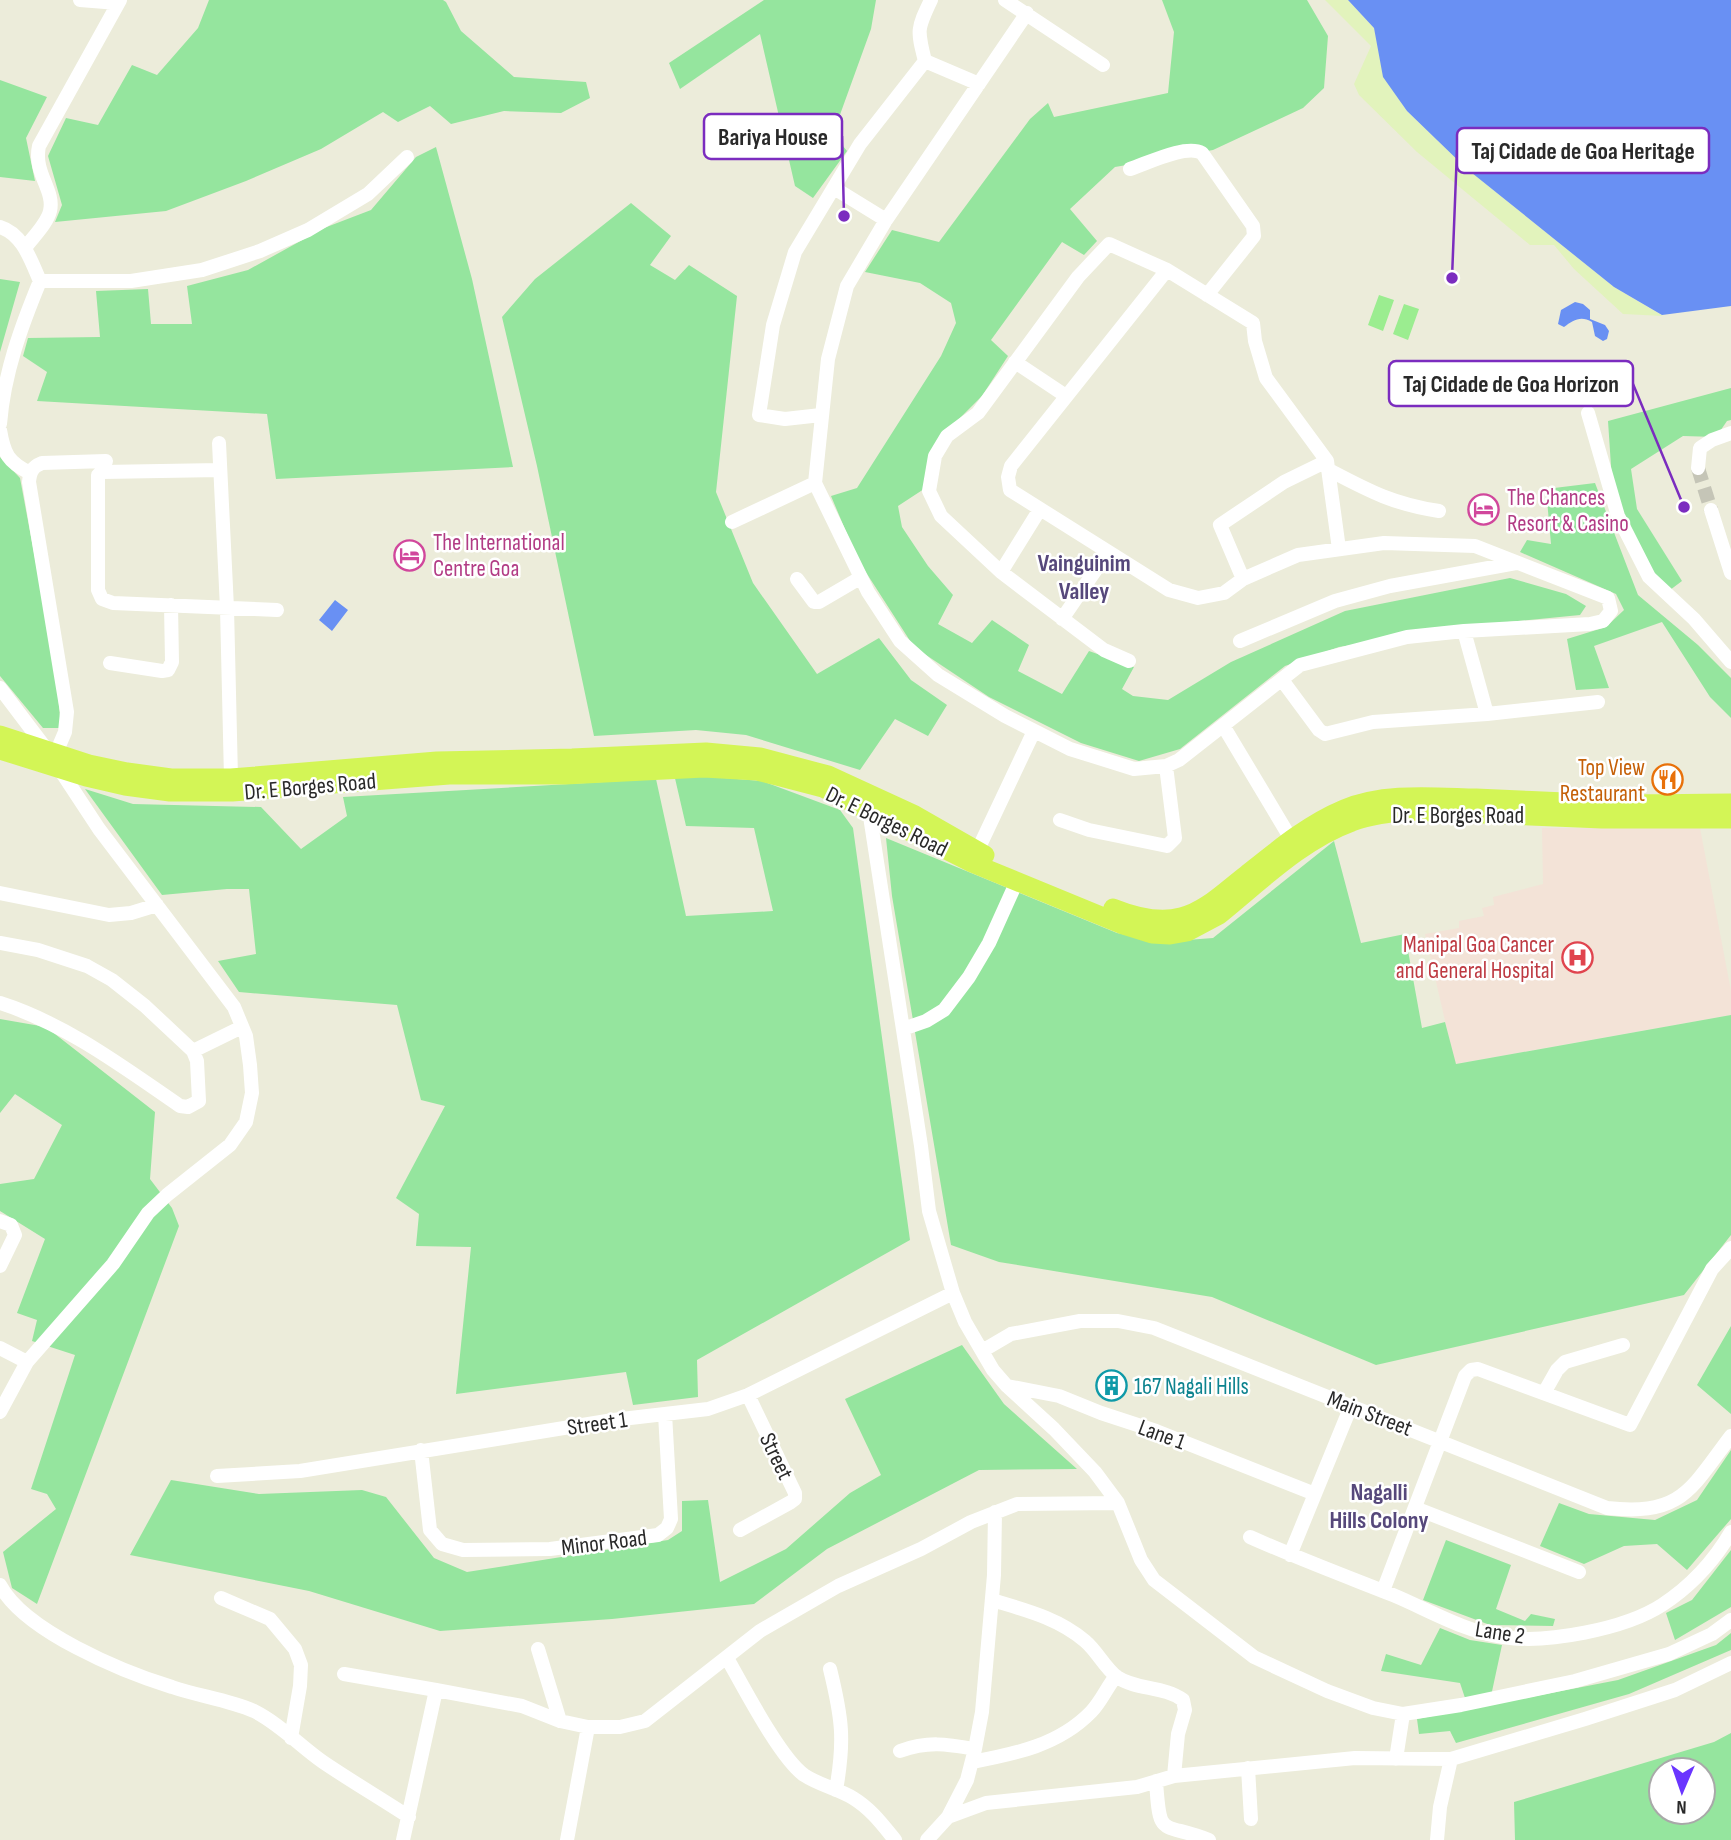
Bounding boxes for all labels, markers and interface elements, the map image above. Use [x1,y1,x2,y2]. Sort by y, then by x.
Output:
callout: Bariya House [704,114,842,159]
text: Bariya House [718,123,828,152]
callout: Taj Cidade de Goa Heritage [1457,128,1709,173]
text: Taj Cidade de Goa Heritage [1471,137,1695,166]
callout: Taj Cidade de Goa Horizon [1389,361,1633,406]
text: Taj Cidade de Goa Horizon [1403,370,1619,399]
place label: The Chances Resort & Casino [1507,484,1629,538]
hotel icon: The Chances Resort & Casino [1467,493,1501,527]
place label: The International Centre Goa [433,529,565,583]
hotel icon: The International Centre Goa [393,538,427,572]
district label: Vainguinim Valley [1037,549,1131,606]
place label: Top View Restaurant [1560,754,1645,808]
restaurant icon: Top View Restaurant [1651,763,1685,797]
street label: Dr. E Borges Road [243,767,377,807]
street label: Dr. E Borges Road [821,780,952,863]
street label: Dr. E Borges Road [1392,802,1524,830]
place label: Manipal Goa Cancer and General Hospital [1396,931,1554,985]
hospital icon: Manipal Goa Cancer and General Hospital [1560,940,1594,974]
building icon: 167 Nagali Hills [1094,1369,1128,1403]
place label: 167 Nagali Hills [1134,1373,1249,1401]
street label: Main Street [1323,1385,1416,1443]
street label: Street 1 [565,1406,629,1442]
street label: Lane 1 [1134,1414,1189,1456]
street label: Street [753,1428,799,1484]
district label: Nagalli Hills Colony [1330,1478,1428,1535]
street label: Minor Road [560,1524,648,1562]
street label: Lane 2 [1473,1615,1527,1651]
north arrow [1647,1756,1717,1826]
text: N [1676,1795,1687,1818]

